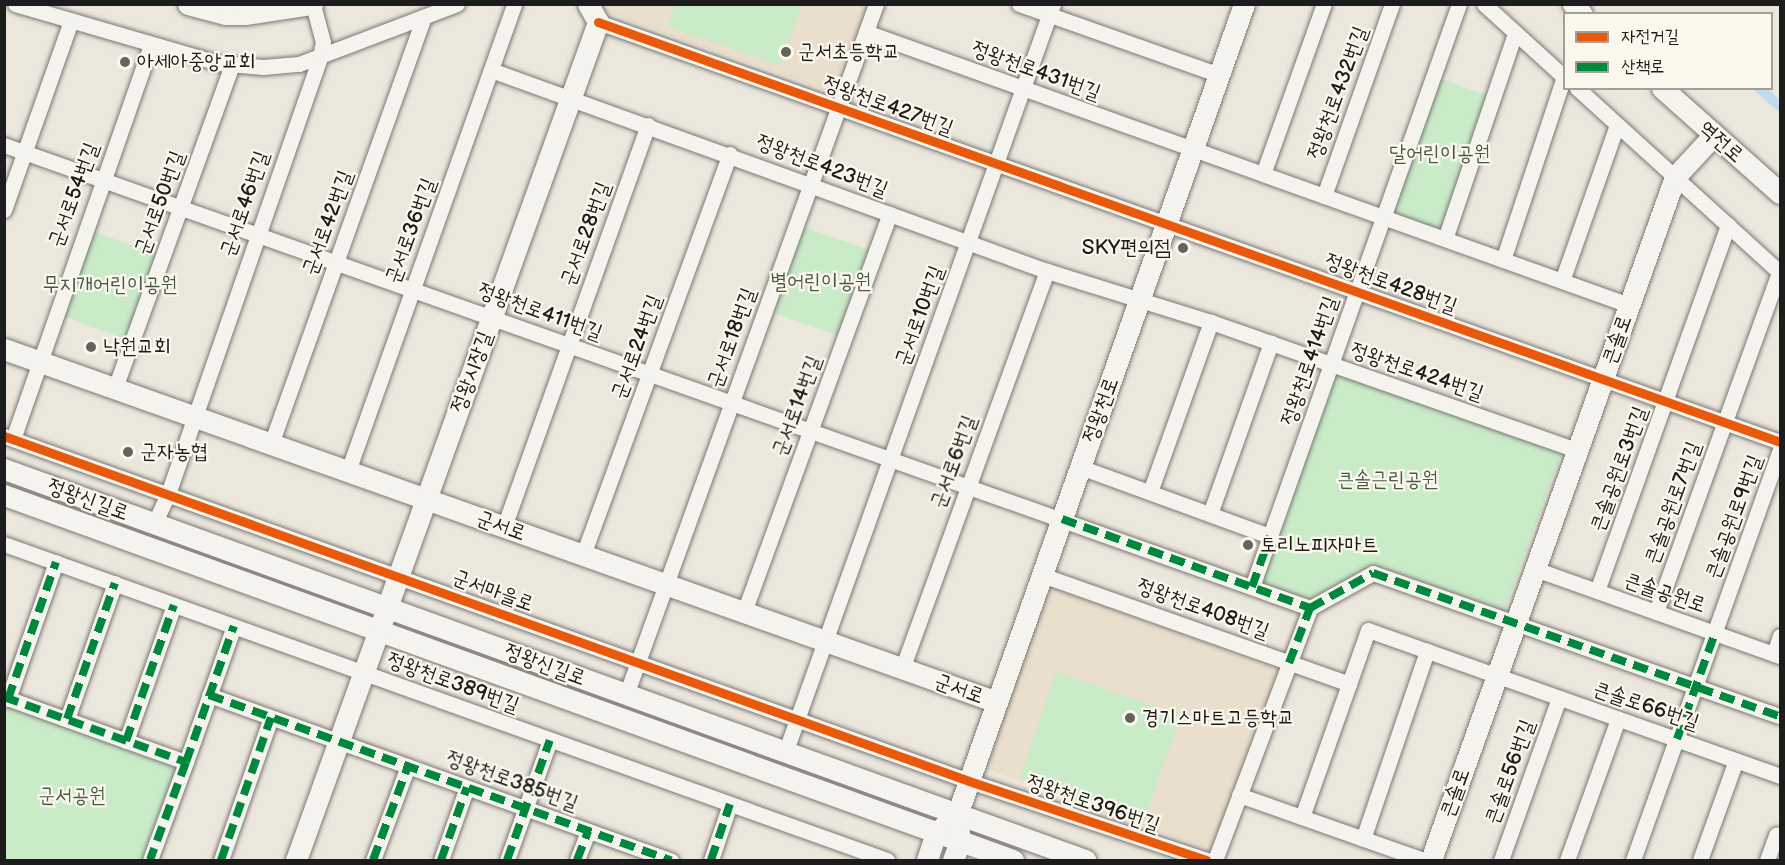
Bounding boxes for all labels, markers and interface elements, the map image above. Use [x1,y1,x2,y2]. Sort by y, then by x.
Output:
legend [1563,12,1773,90]
street label: 정왕천로432번길 [1302,23,1374,163]
text: 자전거길 [1621,26,1679,47]
street label: 정왕천로431번길 [968,36,1104,106]
place label: 군서초등학교 [798,39,899,65]
marker: 군서초등학교 [779,45,793,59]
place label: 아세아중앙교회 [137,49,255,75]
marker: 아세아중앙교회 [118,55,132,69]
text: 산책로 [1621,56,1664,77]
street label: 정왕천로427번길 [819,71,957,141]
street label: 역전로 [1694,116,1748,168]
street label: 정왕천로423번길 [753,129,891,203]
street label: 군서로54번길 [43,139,105,251]
park label: 달어린이공원 [1389,141,1491,167]
street label: 군서로50번길 [130,148,190,258]
street label: 군서로46번길 [215,148,275,260]
street label: 군서로42번길 [297,167,359,279]
street label: 군서로36번길 [380,175,442,287]
street label: 군서로28번길 [555,178,617,290]
place label: SKY편의점 [1082,235,1171,261]
marker: SKY편의점 [1176,241,1190,255]
street label: 정왕천로428번길 [1321,248,1461,320]
street label: 군서로10번길 [890,262,950,370]
park label: 별어린이공원 [770,269,872,295]
park label: 무지개어린이공원 [42,272,178,298]
street label: 정왕천로411번길 [474,278,606,346]
street label: 군서로18번길 [702,284,762,392]
street label: 군서로24번길 [606,291,668,403]
street label: 정왕천로414번길 [1276,293,1344,429]
street label: 큰솔로 [1596,312,1638,368]
street label: 정왕시장길 [446,328,498,416]
place label: 낙원교회 [103,334,171,360]
street label: 정왕천로424번길 [1347,337,1487,407]
marker: 낙원교회 [84,340,98,354]
street label: 군서로14번길 [767,352,827,460]
street label: 정왕천로 [1078,374,1124,446]
street label: 큰솔공원로3번길 [1585,403,1653,535]
street label: 군서로6번길 [926,412,982,512]
street label: 큰솔공원로7번길 [1639,438,1707,568]
place label: 군자농협 [140,439,208,465]
marker: 군자농협 [121,445,135,459]
street label: 큰솔공원로9번길 [1700,451,1768,583]
park label: 큰솔근린공원 [1337,467,1439,493]
street label: 정왕신길로 [44,474,132,526]
street label: 군서로 [473,505,529,547]
place label: 토리노피자마트 [1260,532,1378,558]
marker: 토리노피자마트 [1241,538,1255,552]
street label: 군서마을로 [449,565,537,617]
street label: 큰솔공원로 [1621,567,1709,619]
street label: 정왕천로408번길 [1133,573,1273,645]
street label: 정왕신길로 [501,639,589,691]
street label: 정왕천로389번길 [384,647,522,719]
street label: 군서로 [931,668,987,710]
street label: 큰솔로66번길 [1590,676,1702,736]
place label: 경기스마트고등학교 [1142,705,1294,731]
marker: 경기스마트고등학교 [1123,711,1137,725]
street label: 큰솔로56번길 [1479,716,1541,828]
street label: 정왕천로385번길 [443,745,581,817]
street label: 큰솔로 [1434,765,1476,821]
street label: 정왕천로396번길 [1023,769,1163,839]
park label: 군서공원 [38,783,106,809]

